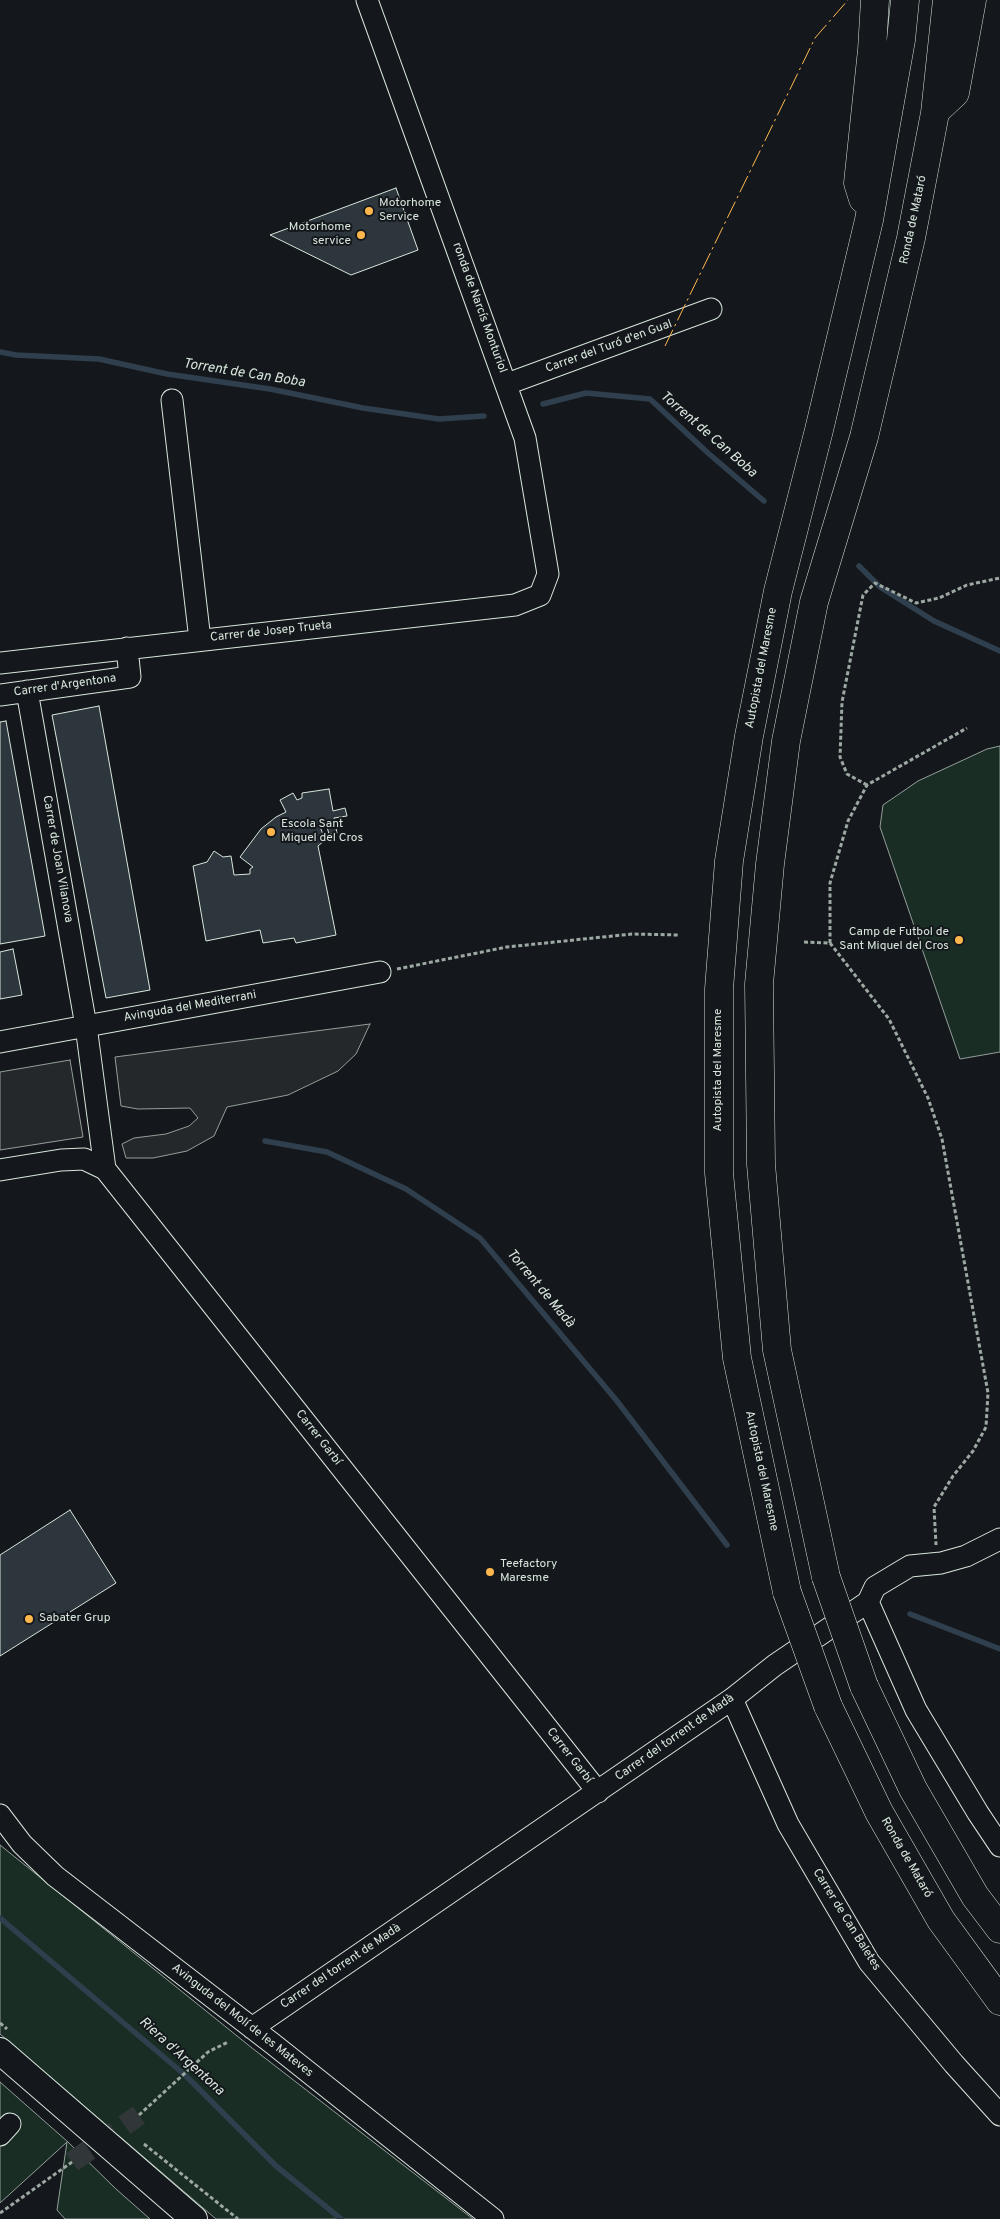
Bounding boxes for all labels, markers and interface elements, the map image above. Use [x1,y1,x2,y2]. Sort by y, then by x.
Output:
street label: Ronda de Mataró [898,174,930,266]
place label: Motorhome Service [379,197,441,225]
marker: Motorhome Service [363,205,375,217]
place label: Motorhome service [289,221,351,249]
marker: Motorhome service [355,229,367,241]
street label: ronda de Narcís Monturiol [449,241,509,375]
street label: Carrer del Turó d'en Gual [544,317,674,377]
water label: Torrent de Can Boba [182,356,306,392]
water label: Torrent de Can Boba [656,388,760,482]
street label: Autopista del Maresme [743,606,781,730]
street label: Carrer de Josep Trueta [209,618,333,646]
street label: Carrer d'Argentona [13,672,117,700]
street label: Carrer de Joan Vilanova [39,794,75,924]
place label: Escola Sant Miquel del Cros [281,818,363,846]
marker: Escola Sant Miquel del Cros [265,826,277,838]
place label: Camp de Futbol de Sant Miquel del Cros [839,926,949,954]
marker: Camp de Futbol de Sant Miquel del Cros [953,934,965,946]
street label: Avinguda del Mediterrani [122,988,258,1026]
street label: Autopista del Maresme [712,1009,726,1131]
water label: Torrent de Madà [502,1246,578,1332]
street label: Carrer Garbí [292,1407,344,1469]
street label: Autopista del Maresme [741,1409,781,1533]
place label: Teefactory Maresme [500,1558,557,1586]
marker: Teefactory Maresme [484,1566,496,1578]
place label: Sabater Grup [39,1612,110,1626]
marker: Sabater Grup [23,1613,35,1625]
street label: Carrer del torrent de Madà [613,1691,737,1785]
street label: Carrer Garbí [543,1725,595,1787]
street label: Ronda de Mataró [877,1815,935,1901]
street label: Carrer de Can Baletes [809,1866,883,1974]
street label: Carrer del torrent de Madà [278,1921,404,2013]
street label: Avinguda del Molí de les Mateves [168,1961,316,2081]
water label: Riera d'Argentona [135,2014,227,2100]

